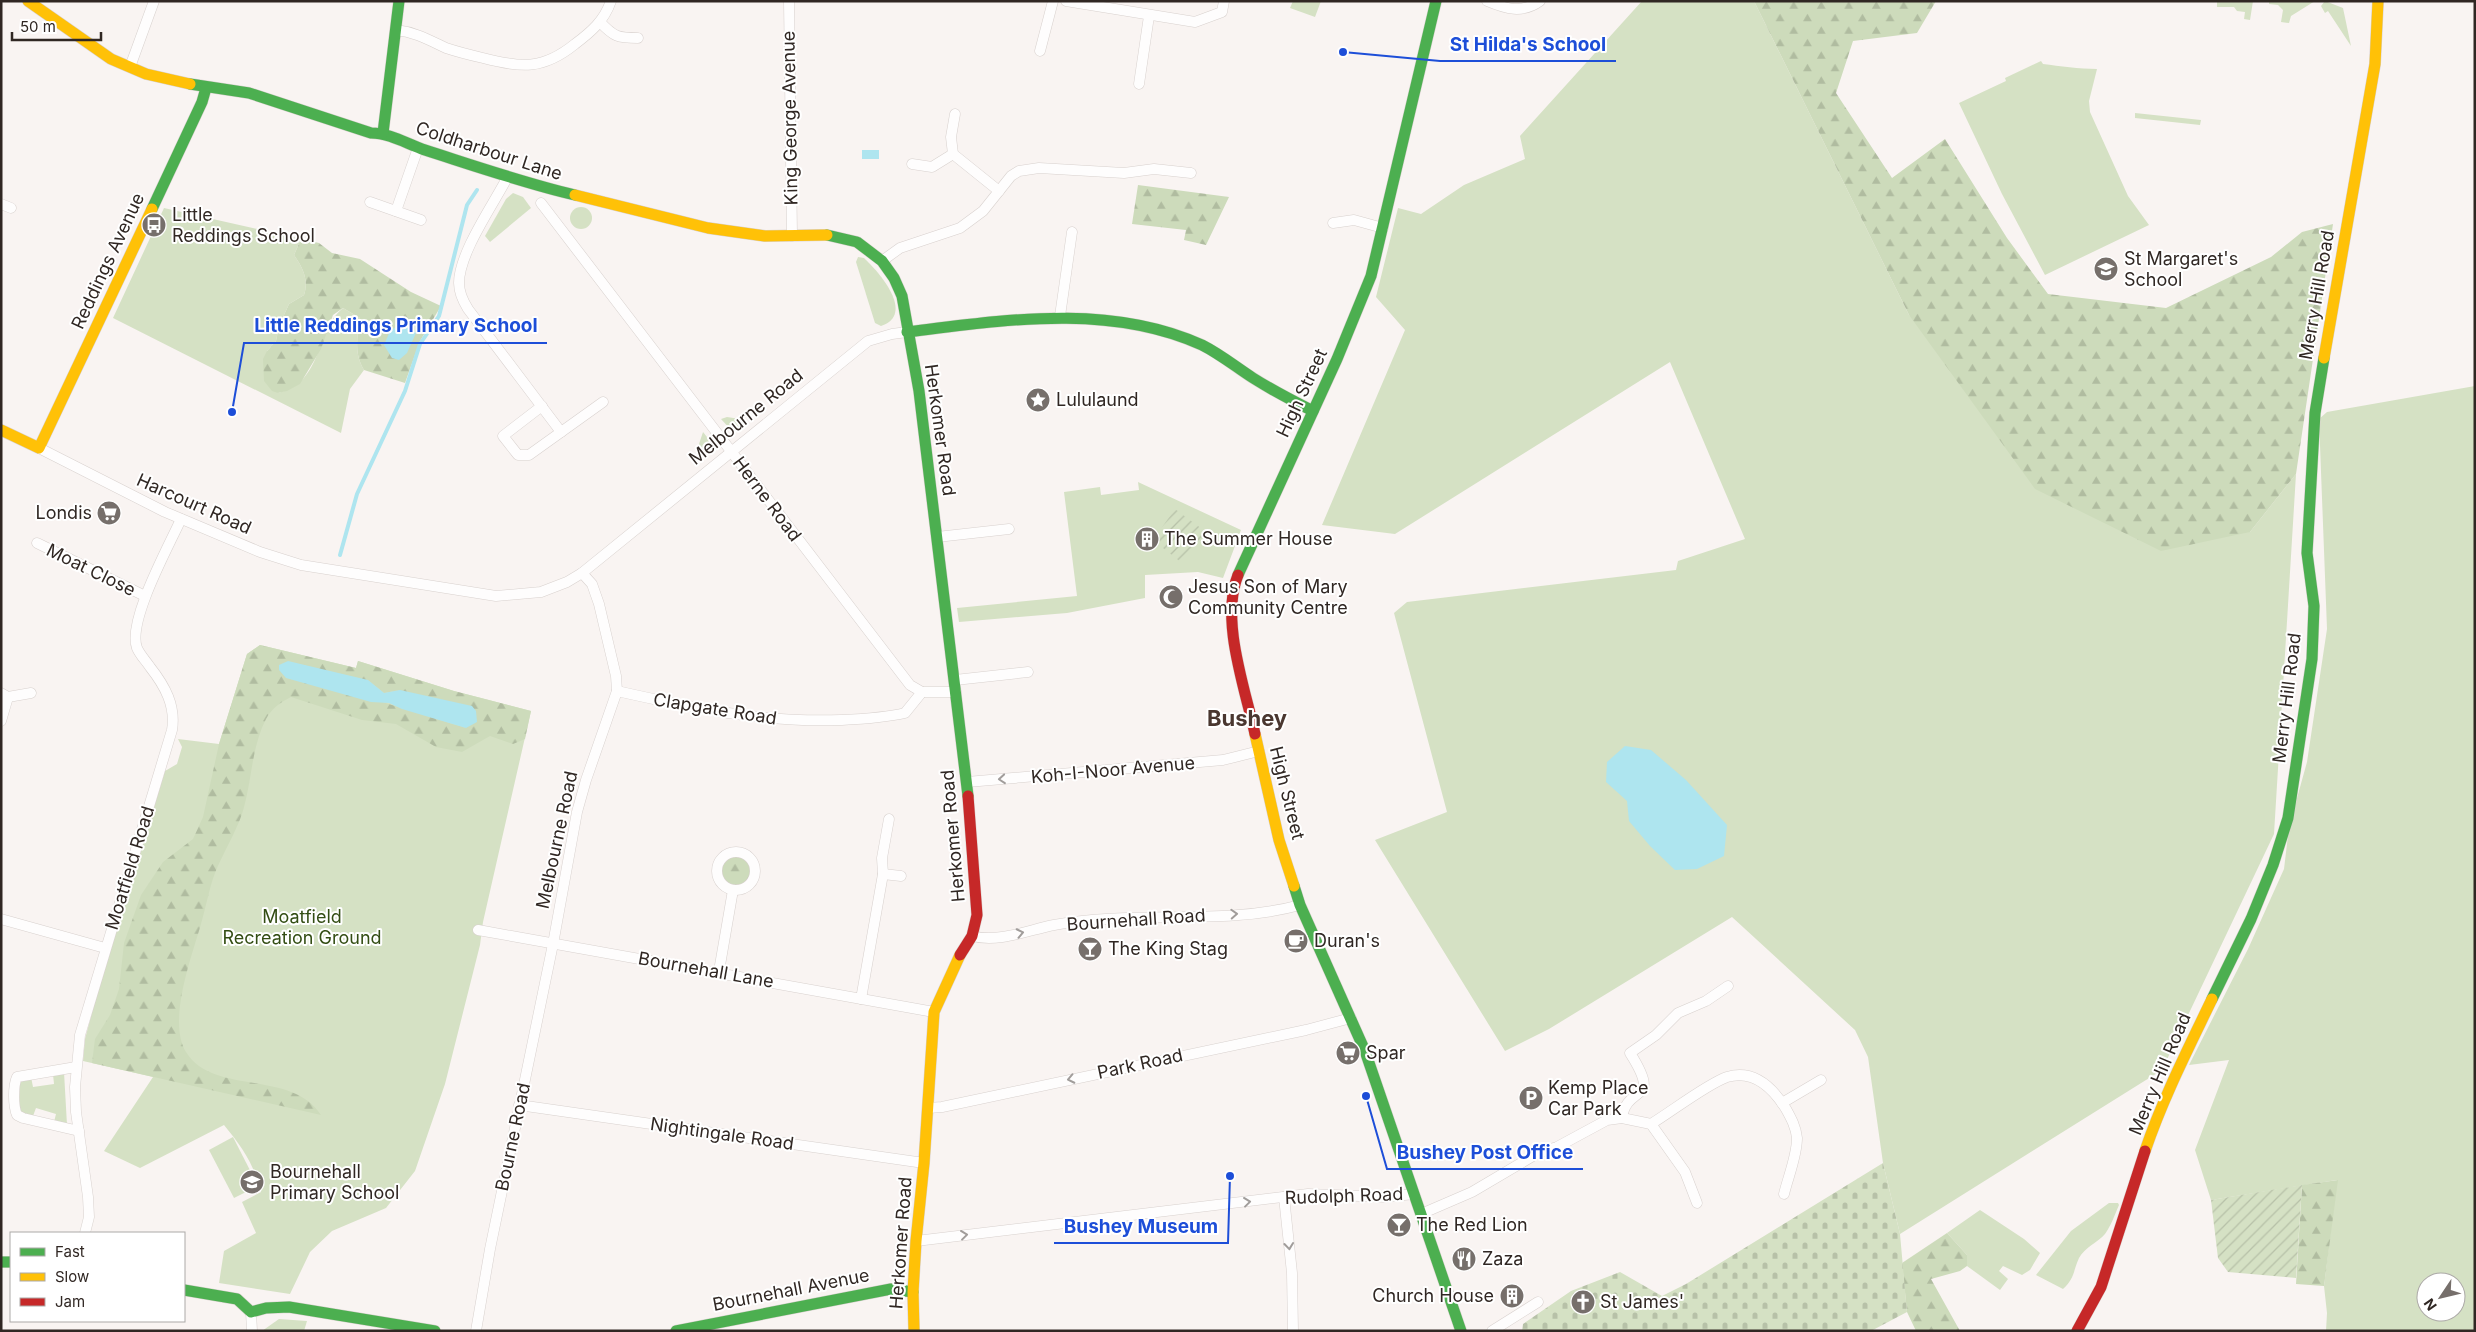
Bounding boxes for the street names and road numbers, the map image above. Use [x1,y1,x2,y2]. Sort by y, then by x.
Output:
street label: King George Avenue [777,31,802,205]
street label: Coldharbour Lane [413,117,565,184]
street label: Reddings Avenue [67,189,148,332]
street label: Merry Hill Road [2295,229,2338,361]
street label: High Street [1272,345,1331,440]
street label: Herkomer Road [921,363,960,497]
street label: Melbourne Road [685,364,807,469]
street label: Herne Road [729,452,806,545]
street label: Harcourt Road [134,469,255,538]
street label: Moat Close [43,539,139,600]
street label: Merry Hill Road [2268,632,2305,764]
street label: Clapgate Road [652,688,778,729]
street label: High Street [1266,744,1309,842]
street label: Koh-I-Noor Avenue [1030,752,1196,787]
street label: Melbourne Road [532,769,581,911]
street label: Herkomer Road [936,769,969,903]
street label: Moatfield Road [101,803,158,932]
street label: Bournehall Road [1066,904,1206,935]
street label: Bournehall Lane [637,947,776,992]
street label: Merry Hill Road [2124,1009,2195,1138]
street label: Park Road [1095,1044,1185,1083]
street label: Bourne Road [491,1081,534,1193]
street label: Nightingale Road [649,1113,795,1154]
street label: Herkomer Road [885,1176,916,1310]
street label: Rudolph Road [1284,1183,1404,1208]
street label: Bournehall Avenue [711,1264,871,1315]

